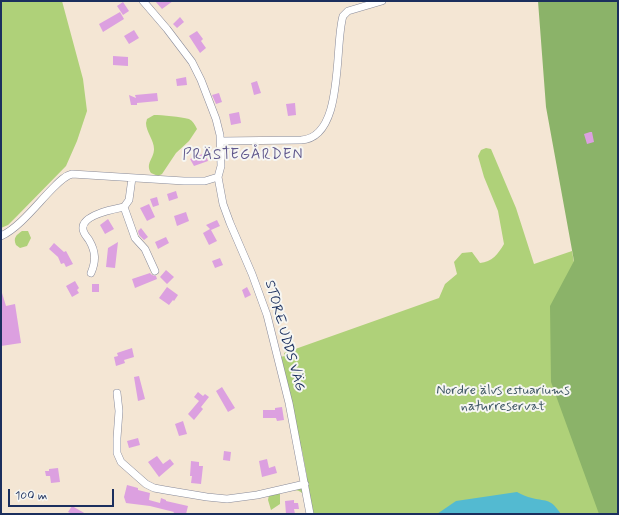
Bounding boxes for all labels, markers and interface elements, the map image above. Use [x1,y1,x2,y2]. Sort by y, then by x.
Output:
district label: PRÄSTEGÅRDEN [181,147,305,165]
street label: STORE UDDS VÄG [260,279,308,393]
park label: Nordre älvs estuariums naturreservat [436,383,570,416]
scale bar [10,481,116,507]
text: 100 m [15,488,47,504]

